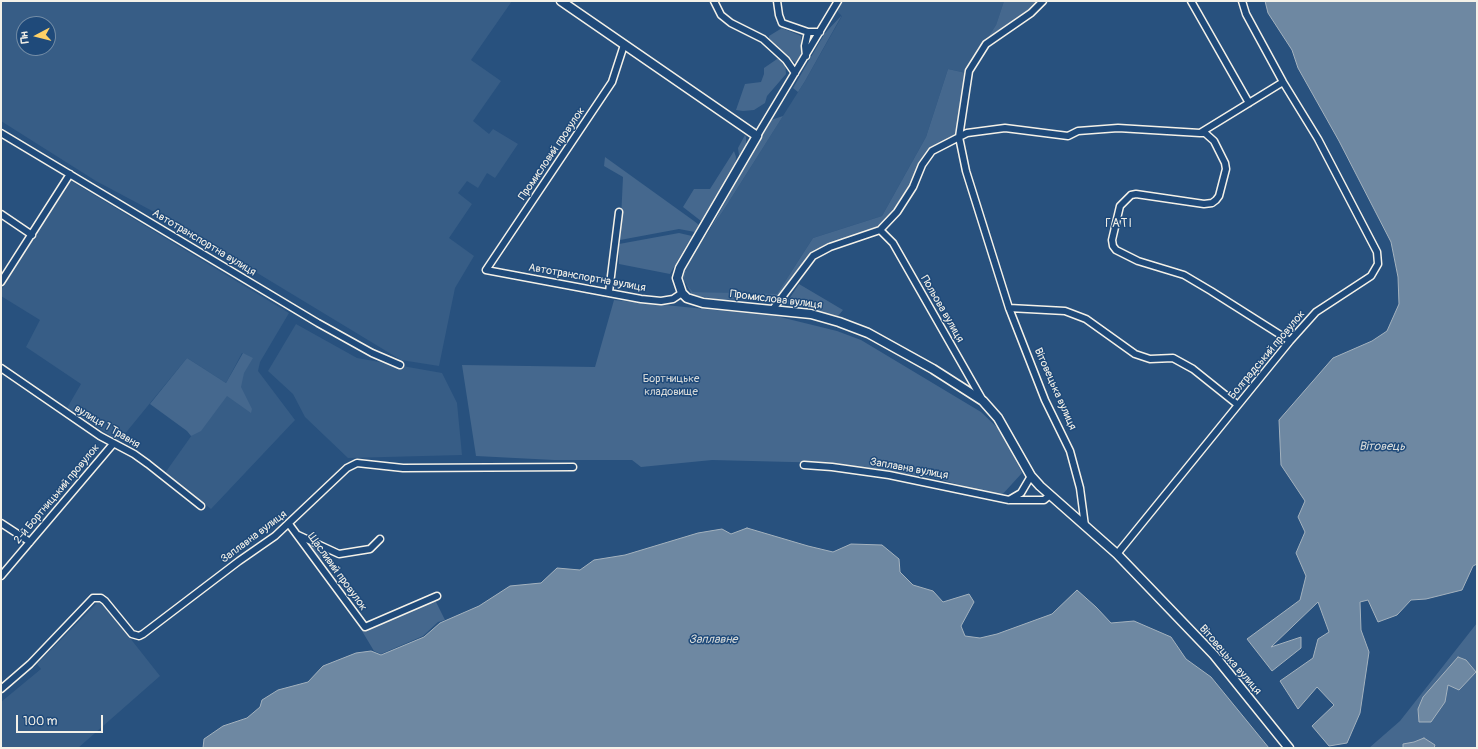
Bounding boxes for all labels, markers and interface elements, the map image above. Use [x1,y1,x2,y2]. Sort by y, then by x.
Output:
north arrow [16,16,56,56]
text: Пн [17,31,32,44]
street label: Промисловий провулок [516,105,588,203]
street label: Автотранспортна вулиця [150,207,258,279]
district label: ГАТІ [1105,217,1133,231]
street label: Автотранспортна вулиця [527,261,647,295]
street label: Польова вулиця [918,273,966,345]
street label: Промислова вулиця [729,288,823,312]
street label: Болградський провулок [1226,308,1308,402]
street label: Вітовецька вулиця [1031,346,1079,432]
park label: Бортницьке кладовище [643,372,699,398]
street label: вулиця 1 Травня [72,402,142,452]
water label: Вітовець [1359,440,1405,454]
street label: 2-й Бортницький провулок [11,441,103,547]
street label: Заплавна вулиця [869,456,949,482]
street label: Заплавна вулиця [218,508,290,566]
street label: Щасливий провулок [304,530,370,614]
street label: Вітовецька вулиця [1196,622,1264,698]
water label: Заплавне [689,633,737,647]
scale bar [18,707,105,733]
text: 100 m [23,714,57,729]

